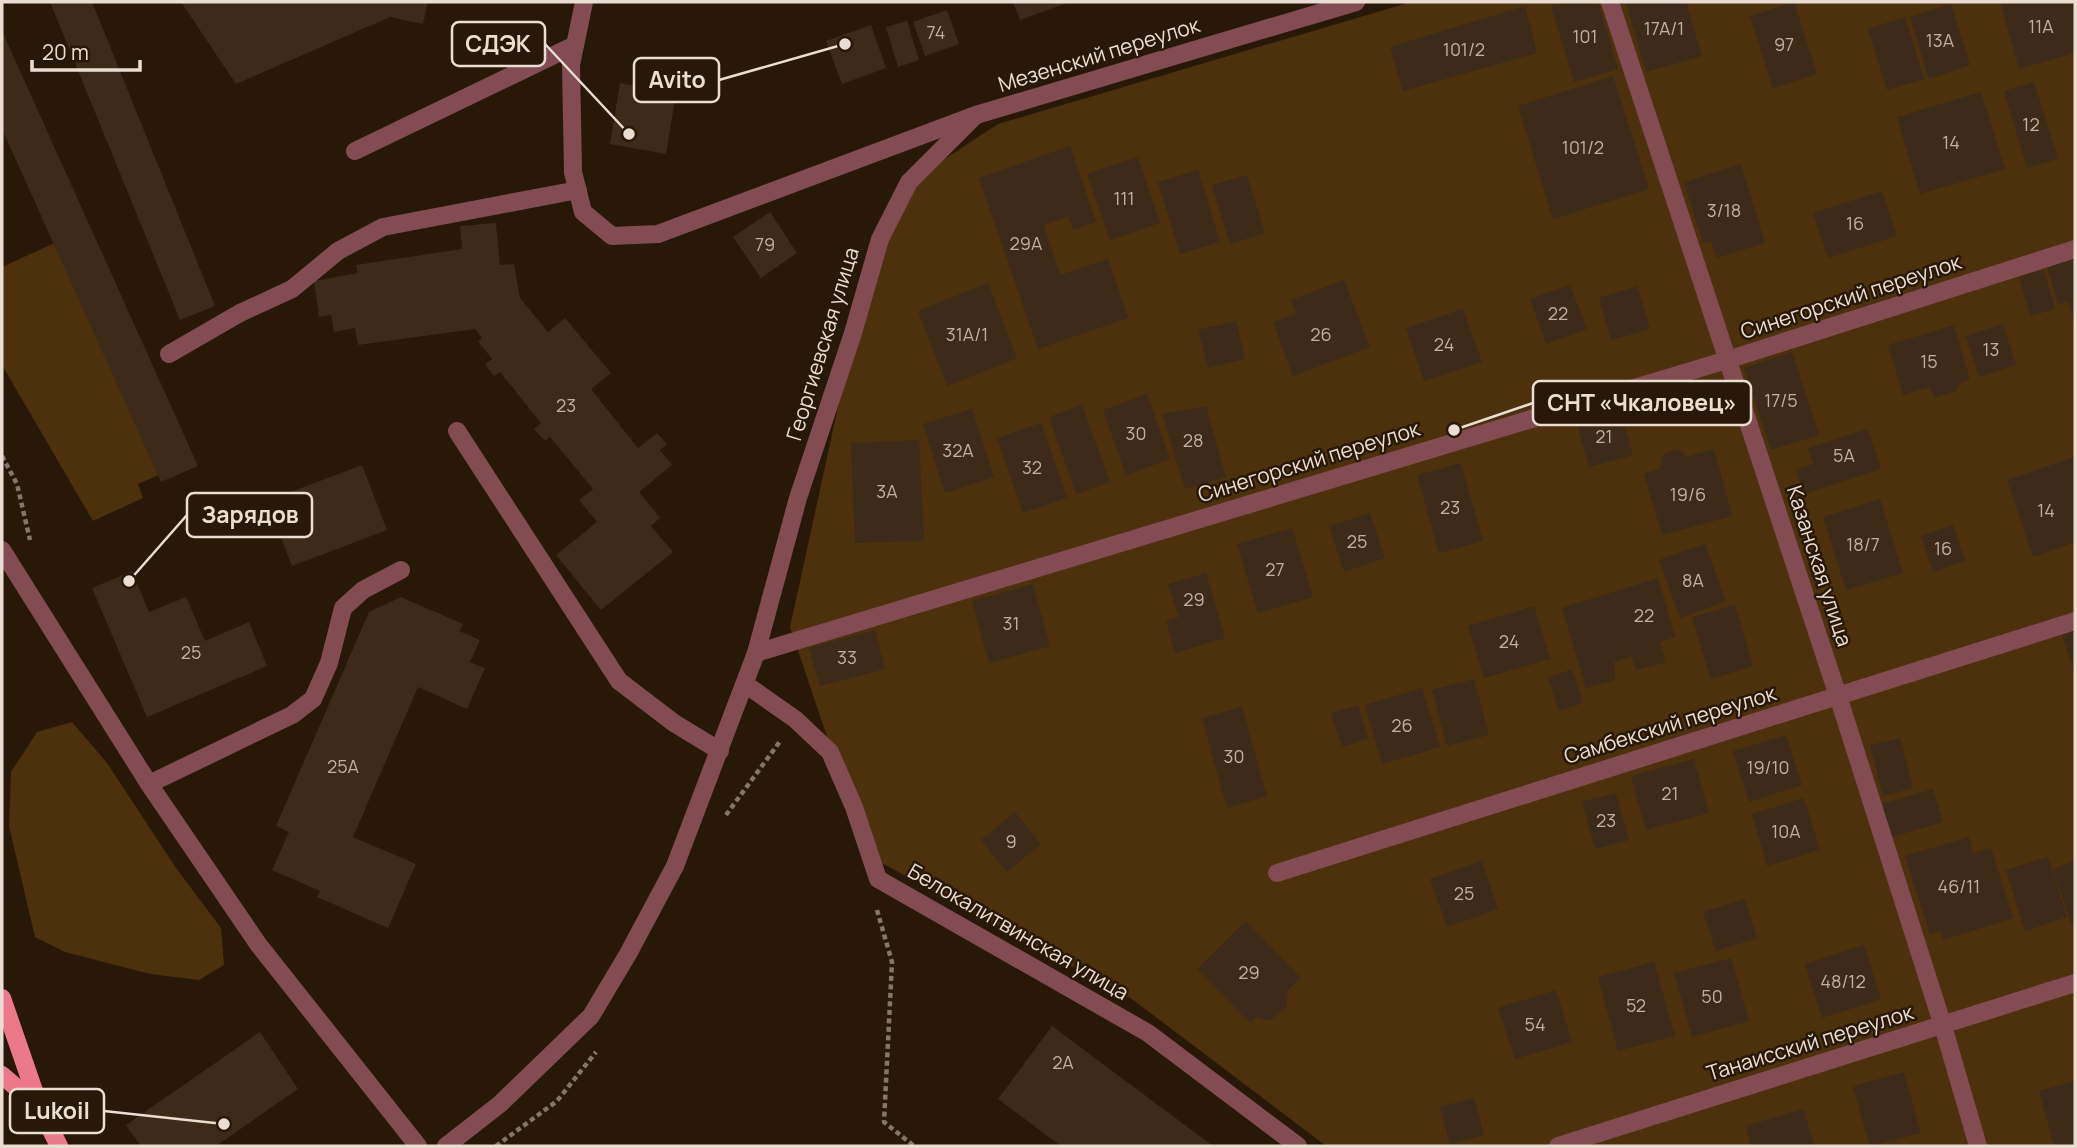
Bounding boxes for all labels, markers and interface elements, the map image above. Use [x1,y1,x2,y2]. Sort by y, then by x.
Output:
street label: Мезенский переулок [995,10,1203,98]
house number: 11А [2028,14,2054,38]
house number: 17А/1 [1644,16,1684,40]
house number: 74 [927,20,945,44]
callout: СДЭК [452,22,545,66]
house number: 101 [1572,24,1598,48]
text: СДЭК [465,27,531,59]
scale bar [32,28,140,72]
house number: 13А [1926,28,1955,52]
house number: 97 [1774,32,1794,56]
house number: 101/2 [1443,37,1485,61]
text: 20 m [42,38,89,66]
callout: Avito [634,58,719,102]
text: Avito [648,63,706,95]
house number: 12 [2022,112,2040,136]
house number: 14 [1942,130,1960,154]
house number: 101/2 [1562,135,1604,159]
house number: 111 [1113,186,1135,210]
house number: 3/18 [1707,198,1741,222]
house number: 16 [1846,211,1864,235]
house number: 29А [1010,231,1043,255]
house number: 79 [755,232,775,256]
street label: Георгиевская улица [779,244,865,444]
street label: Синегорский переулок [1737,247,1965,345]
house number: 22 [1548,301,1568,325]
house number: 31А/1 [946,322,988,346]
house number: 26 [1310,322,1332,346]
house number: 24 [1434,332,1454,356]
house number: 13 [1983,337,1999,361]
house number: 15 [1920,349,1938,373]
callout: СНТ «Чкаловец» [1533,381,1751,425]
text: СНТ «Чкаловец» [1547,386,1737,418]
house number: 17/5 [1764,388,1798,412]
house number: 23 [556,393,576,417]
street label: Синегорский переулок [1194,414,1424,508]
house number: 30 [1126,421,1146,445]
house number: 21 [1595,424,1613,448]
house number: 28 [1183,428,1203,452]
house number: 32А [942,438,974,462]
house number: 5А [1833,443,1855,467]
house number: 32 [1022,455,1042,479]
house number: 3А [876,479,898,503]
house number: 19/6 [1670,482,1706,506]
street label: Казанская улица [1781,482,1859,650]
callout: Зарядов [187,493,312,537]
house number: 23 [1440,495,1460,519]
text: Зарядов [201,498,299,530]
house number: 14 [2037,498,2055,522]
house number: 25 [1347,529,1367,553]
house number: 18/7 [1846,532,1880,556]
house number: 16 [1934,536,1952,560]
house number: 27 [1265,557,1285,581]
house number: 8А [1682,568,1705,592]
house number: 29 [1183,587,1205,611]
house number: 22 [1634,603,1654,627]
house number: 31 [1003,611,1019,635]
house number: 24 [1499,629,1519,653]
house number: 25 [181,640,201,664]
house number: 33 [837,645,857,669]
street label: Самбекский переулок [1560,678,1780,770]
house number: 26 [1391,713,1413,737]
house number: 30 [1224,744,1244,768]
house number: 25А [327,754,360,778]
house number: 19/10 [1746,755,1790,779]
house number: 21 [1661,781,1679,805]
house number: 23 [1596,808,1616,832]
house number: 10А [1771,819,1801,843]
house number: 9 [1005,829,1017,853]
street label: Белокалитвинская улица [903,856,1134,1006]
house number: 46/11 [1938,874,1980,898]
house number: 25 [1454,881,1474,905]
house number: 29 [1238,960,1260,984]
house number: 48/12 [1820,969,1866,993]
house number: 50 [1701,984,1723,1008]
house number: 52 [1626,993,1646,1017]
street label: Танаисский переулок [1703,997,1917,1087]
house number: 54 [1524,1012,1546,1036]
house number: 2А [1052,1050,1074,1074]
callout: Lukoil [10,1089,104,1133]
text: Lukoil [24,1094,90,1126]

